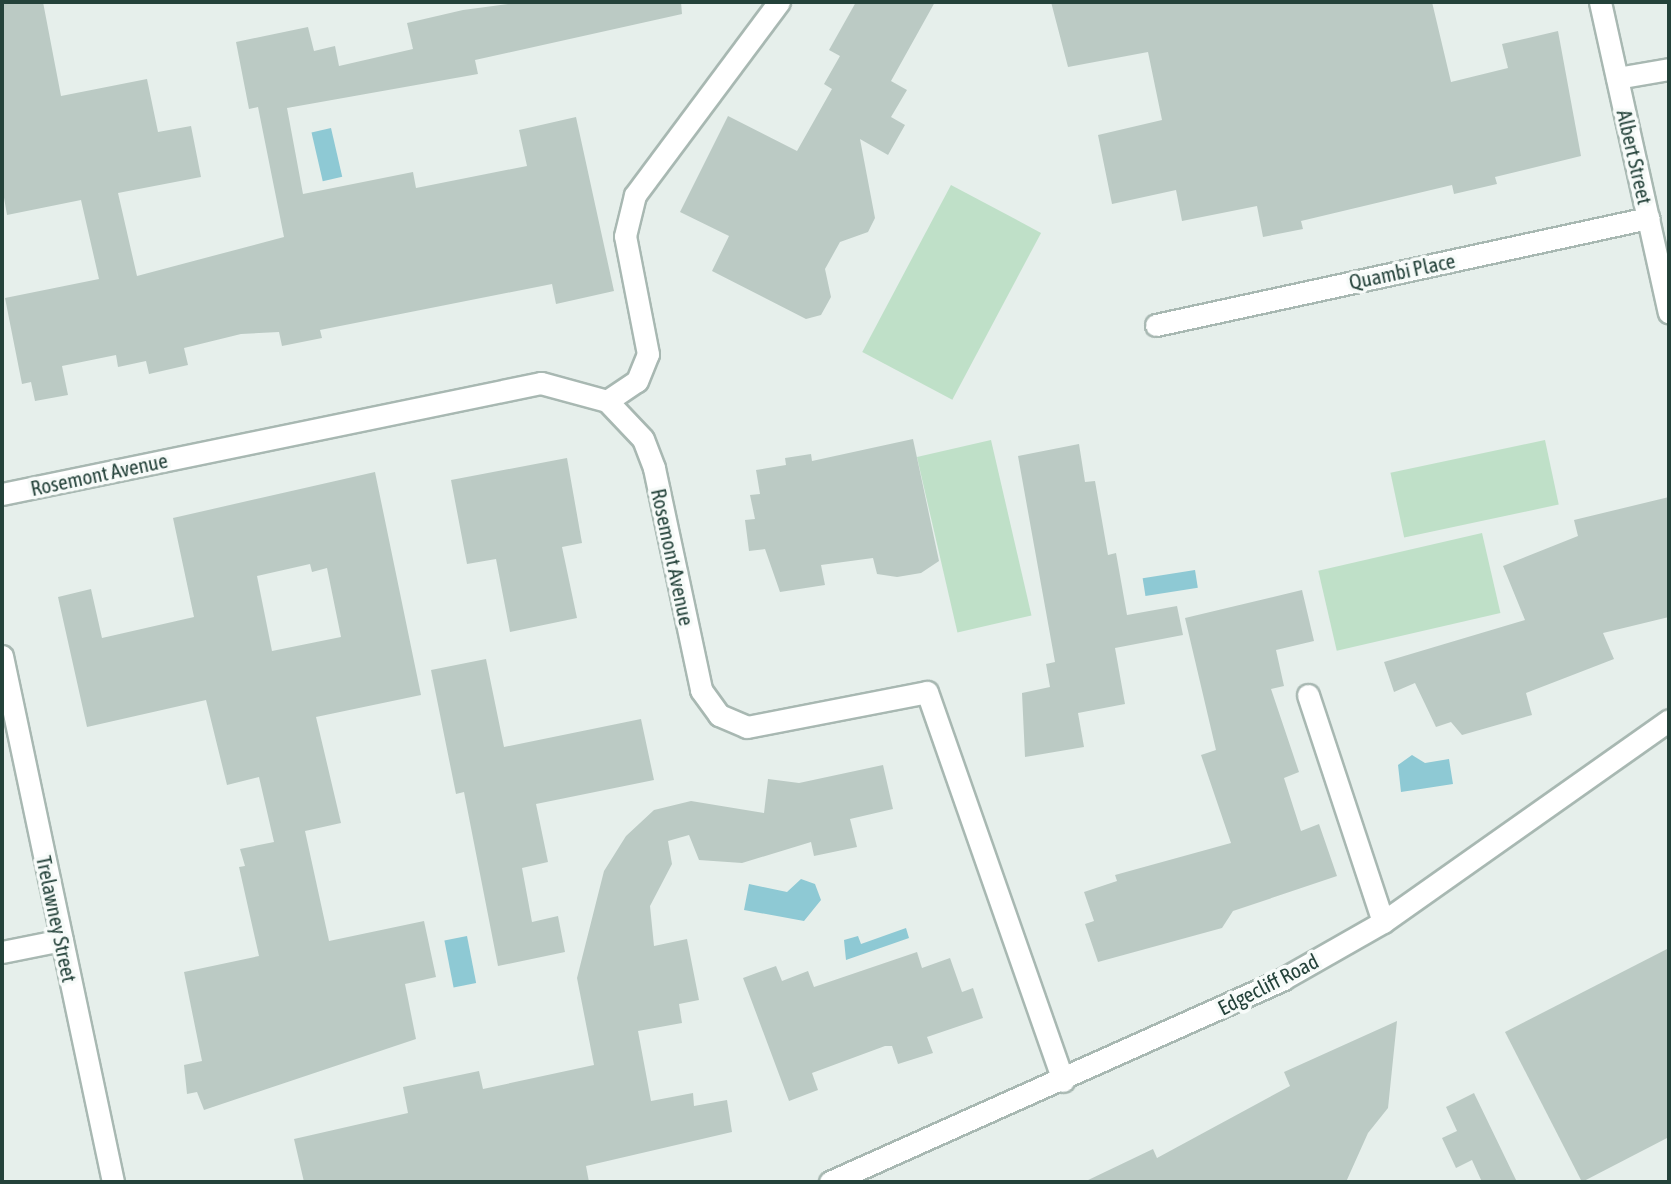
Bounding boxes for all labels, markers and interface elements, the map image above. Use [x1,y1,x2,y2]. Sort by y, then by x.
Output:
street label: Albert Street [1612,107,1658,207]
street label: Quambi Place [1347,247,1457,295]
street label: Rosemont Avenue [28,447,170,501]
street label: Rosemont Avenue [646,486,700,628]
street label: Trelawney Street [31,853,83,985]
street label: Edgecliff Road [1214,948,1322,1020]

